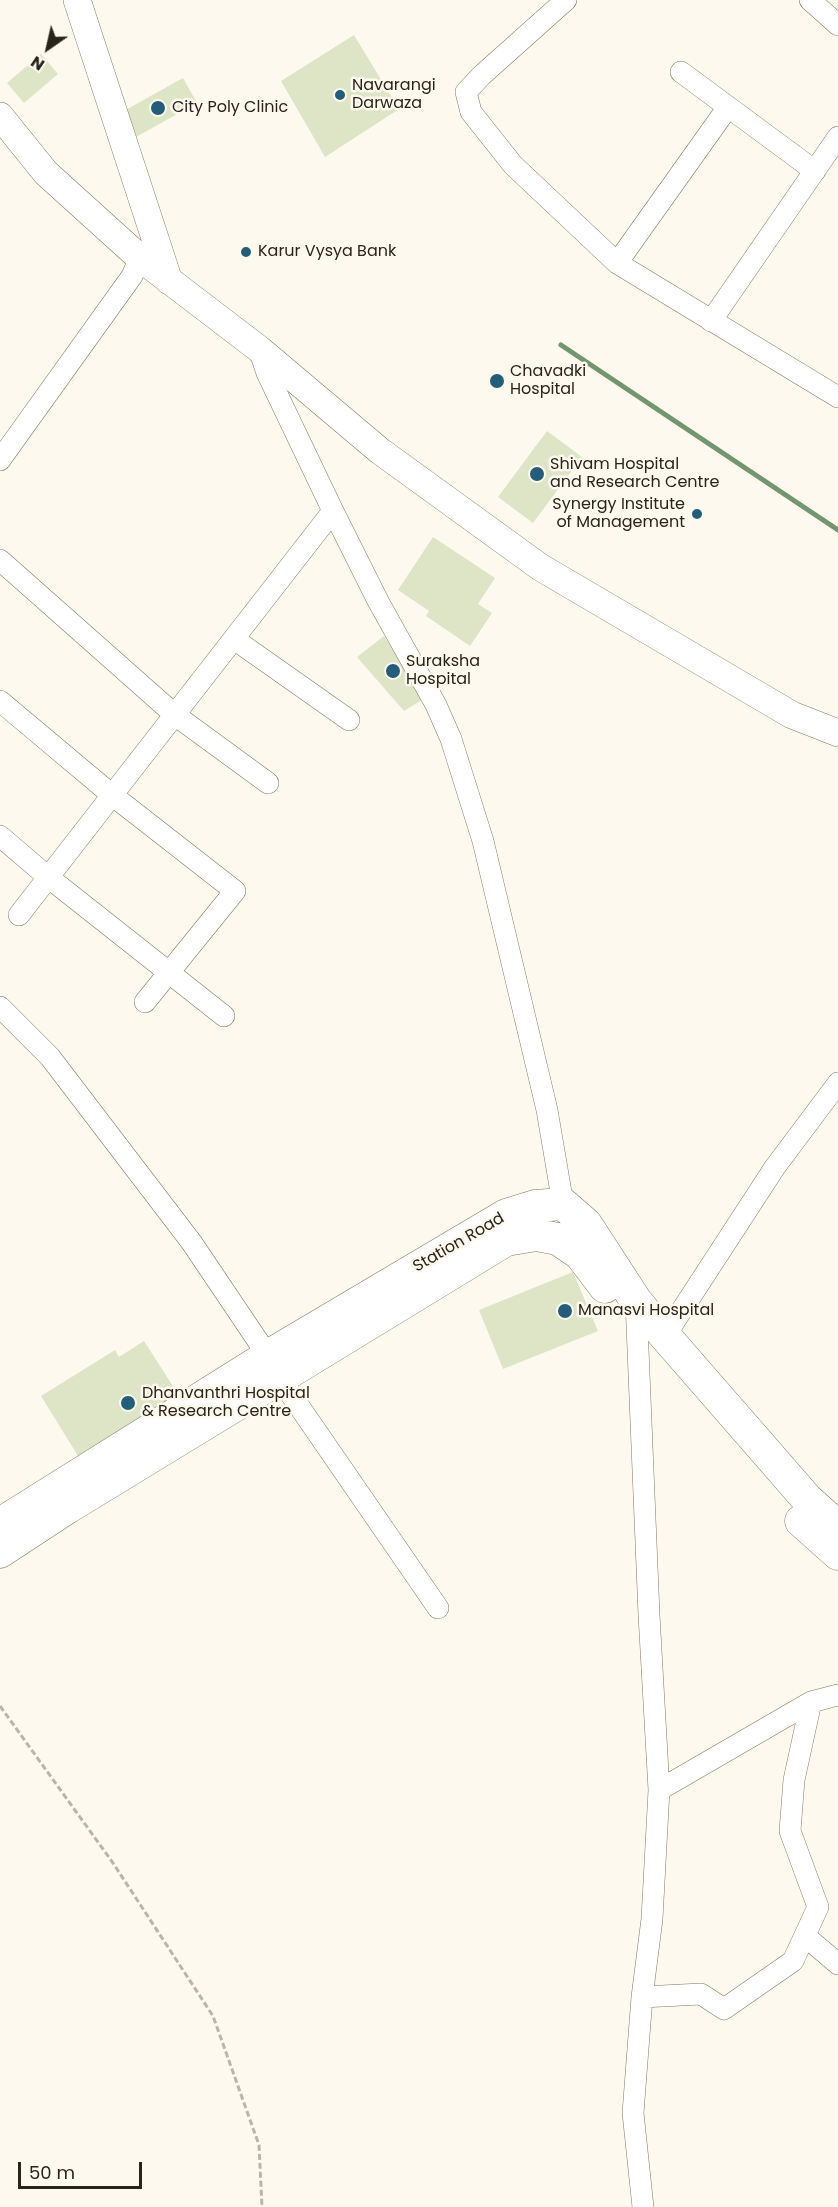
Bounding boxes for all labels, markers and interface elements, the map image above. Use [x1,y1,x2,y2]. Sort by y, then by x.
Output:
north arrow [18,18,78,78]
text: N [26,50,49,76]
place label: Navarangi Darwaza [352,76,436,114]
marker: Navarangi Darwaza [333,88,347,102]
place label: City Poly Clinic [172,98,288,118]
marker: City Poly Clinic [149,99,167,117]
place label: Karur Vysya Bank [258,242,396,262]
marker: Karur Vysya Bank [239,245,253,259]
place label: Chavadki Hospital [510,362,586,400]
marker: Chavadki Hospital [488,372,506,390]
place label: Shivam Hospital and Research Centre [550,455,719,493]
marker: Shivam Hospital and Research Centre [528,465,546,483]
place label: Synergy Institute of Management [552,495,685,533]
marker: Synergy Institute of Management [690,507,704,521]
place label: Suraksha Hospital [406,652,480,690]
marker: Suraksha Hospital [384,662,402,680]
street label: Station Road [410,1209,508,1277]
place label: Manasvi Hospital [578,1301,714,1321]
marker: Manasvi Hospital [556,1302,574,1320]
place label: Dhanvanthri Hospital & Research Centre [142,1384,310,1422]
marker: Dhanvanthri Hospital & Research Centre [119,1394,137,1412]
scale bar [21,2150,146,2188]
text: 50 m [29,2160,75,2185]

